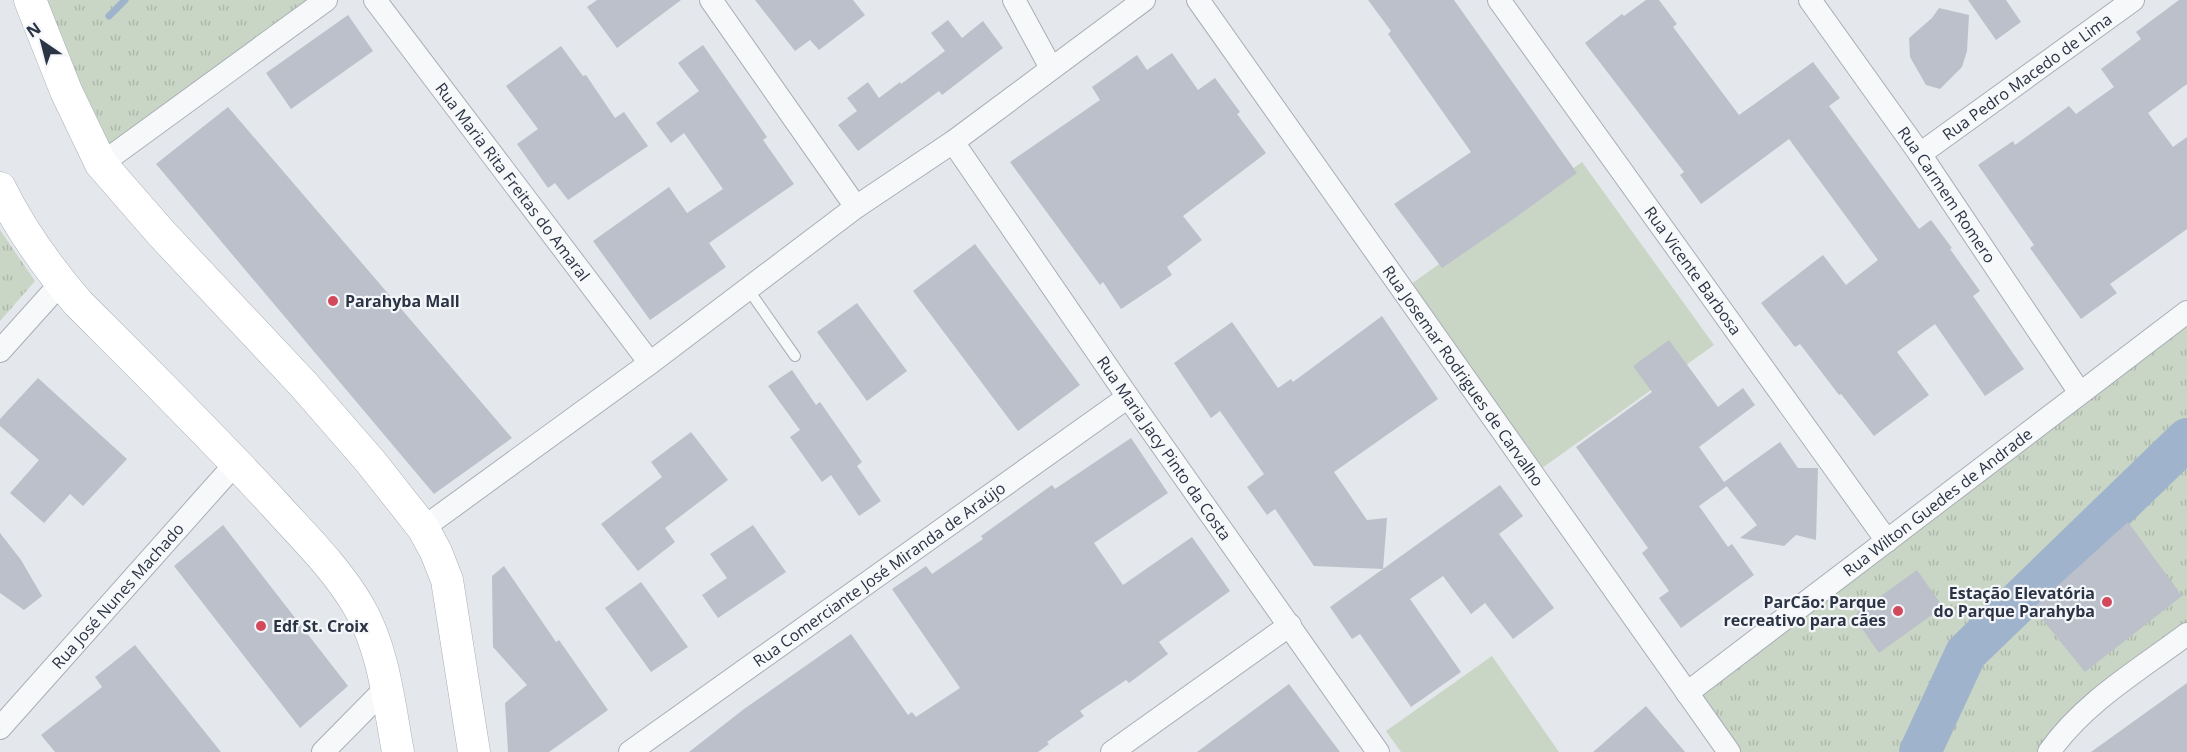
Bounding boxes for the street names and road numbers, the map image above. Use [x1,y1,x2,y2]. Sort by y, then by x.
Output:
street label: Rua Pedro Macedo de Lima [1938,8,2116,145]
street label: Rua Maria Rita Freitas do Amaral [430,78,595,285]
street label: Rua Carmem Romero [1893,122,2001,267]
street label: Rua Vicente Barbosa [1639,202,1747,339]
street label: Rua Josemar Rodrigues de Carvalho [1378,261,1549,491]
street label: Rua Maria Jacy Pinto da Costa [1092,352,1237,545]
street label: Rua Wilton Guedes de Andrade [1838,423,2037,581]
street label: Rua Comerciante José Miranda de Araújo [749,477,1010,672]
street label: Rua José Nunes Machado [47,518,189,674]

